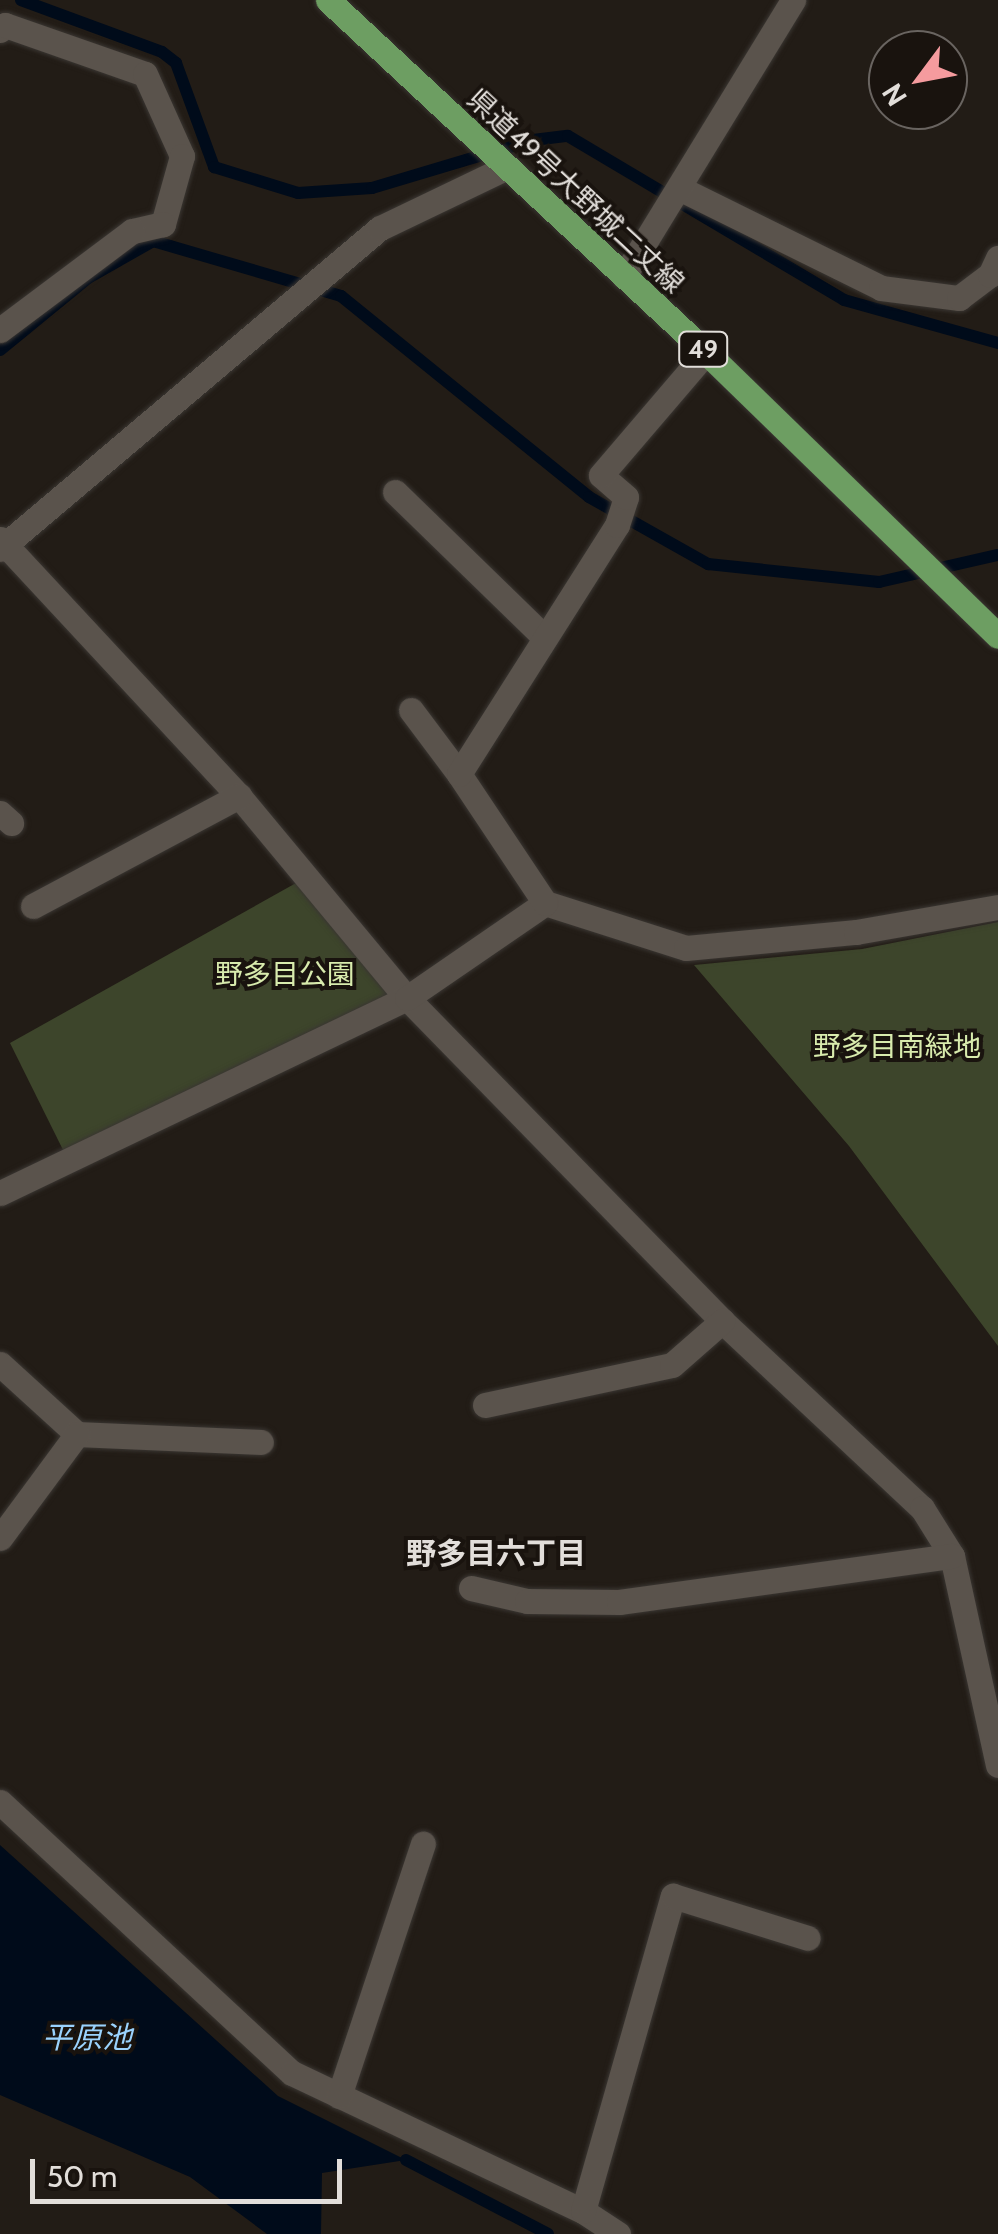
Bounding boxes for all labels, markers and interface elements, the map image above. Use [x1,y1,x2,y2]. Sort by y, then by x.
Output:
north arrow [868,30,968,130]
text: N [875,77,914,112]
street label: 県道49号大野城二丈線 [461,82,691,300]
road number: 49 [678,329,728,369]
park label: 野多目公園 [215,957,355,991]
park label: 野多目南緑地 [813,1029,981,1063]
district label: 野多目六丁目 [406,1536,586,1572]
water label: 平原池 [42,2020,132,2056]
scale bar [35,2139,348,2201]
text: 50 m [47,2158,117,2195]

